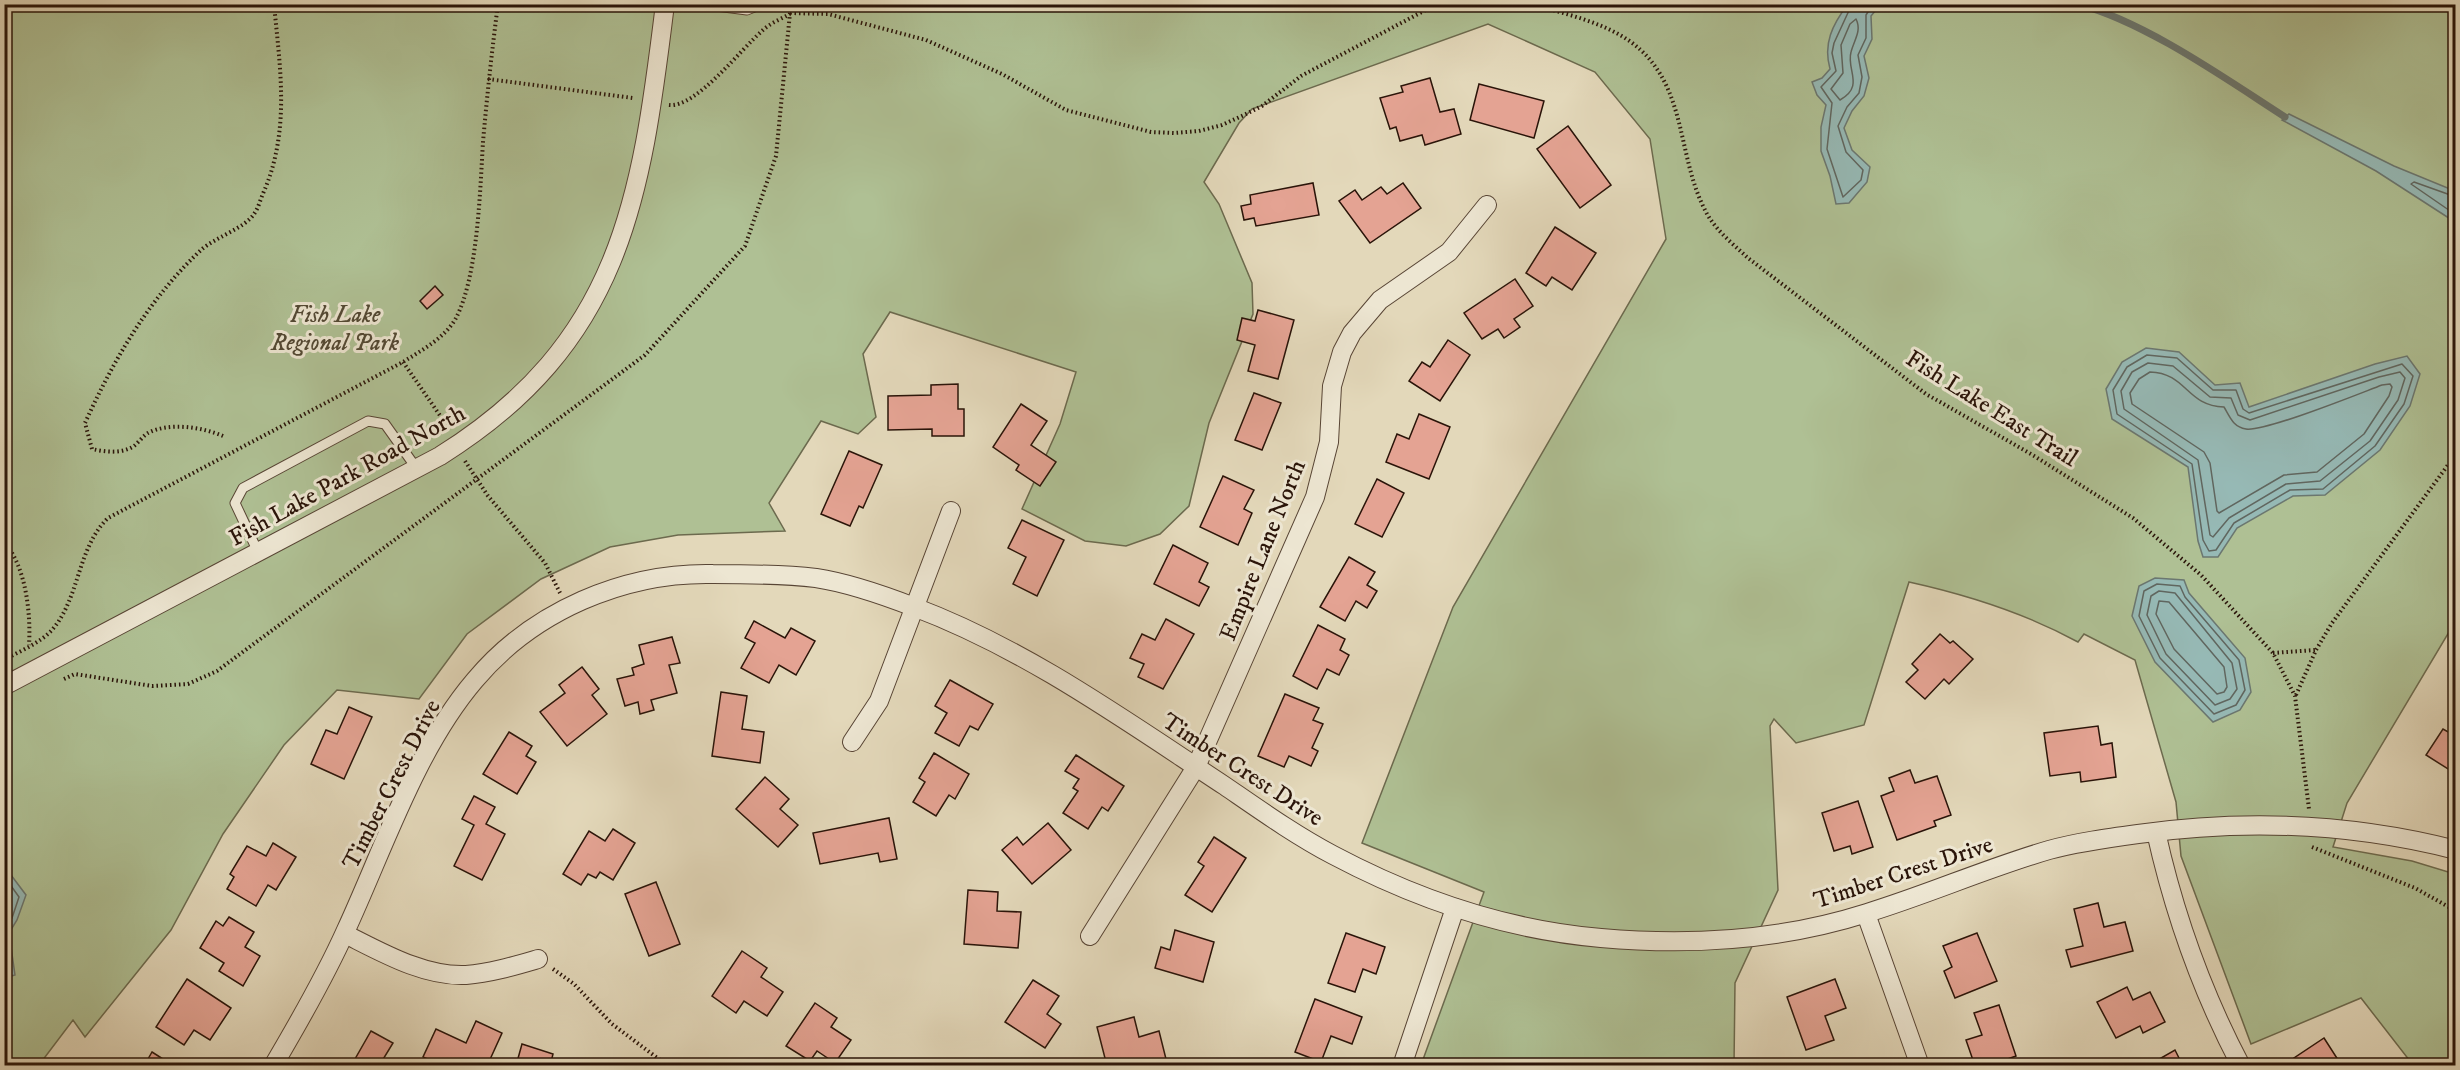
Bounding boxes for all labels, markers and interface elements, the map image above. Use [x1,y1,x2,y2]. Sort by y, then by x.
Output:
park label: Fish Lake Regional Park [270,300,399,358]
street label: Fish Lake East Trail [1900,344,2084,474]
street label: Fish Lake Park Road North [224,398,471,553]
street label: Empire Lane North [1213,455,1313,645]
street label: Timber Crest Drive [336,695,448,874]
street label: Timber Crest Drive [1156,706,1329,833]
street label: Timber Crest Drive [1810,830,1997,916]

